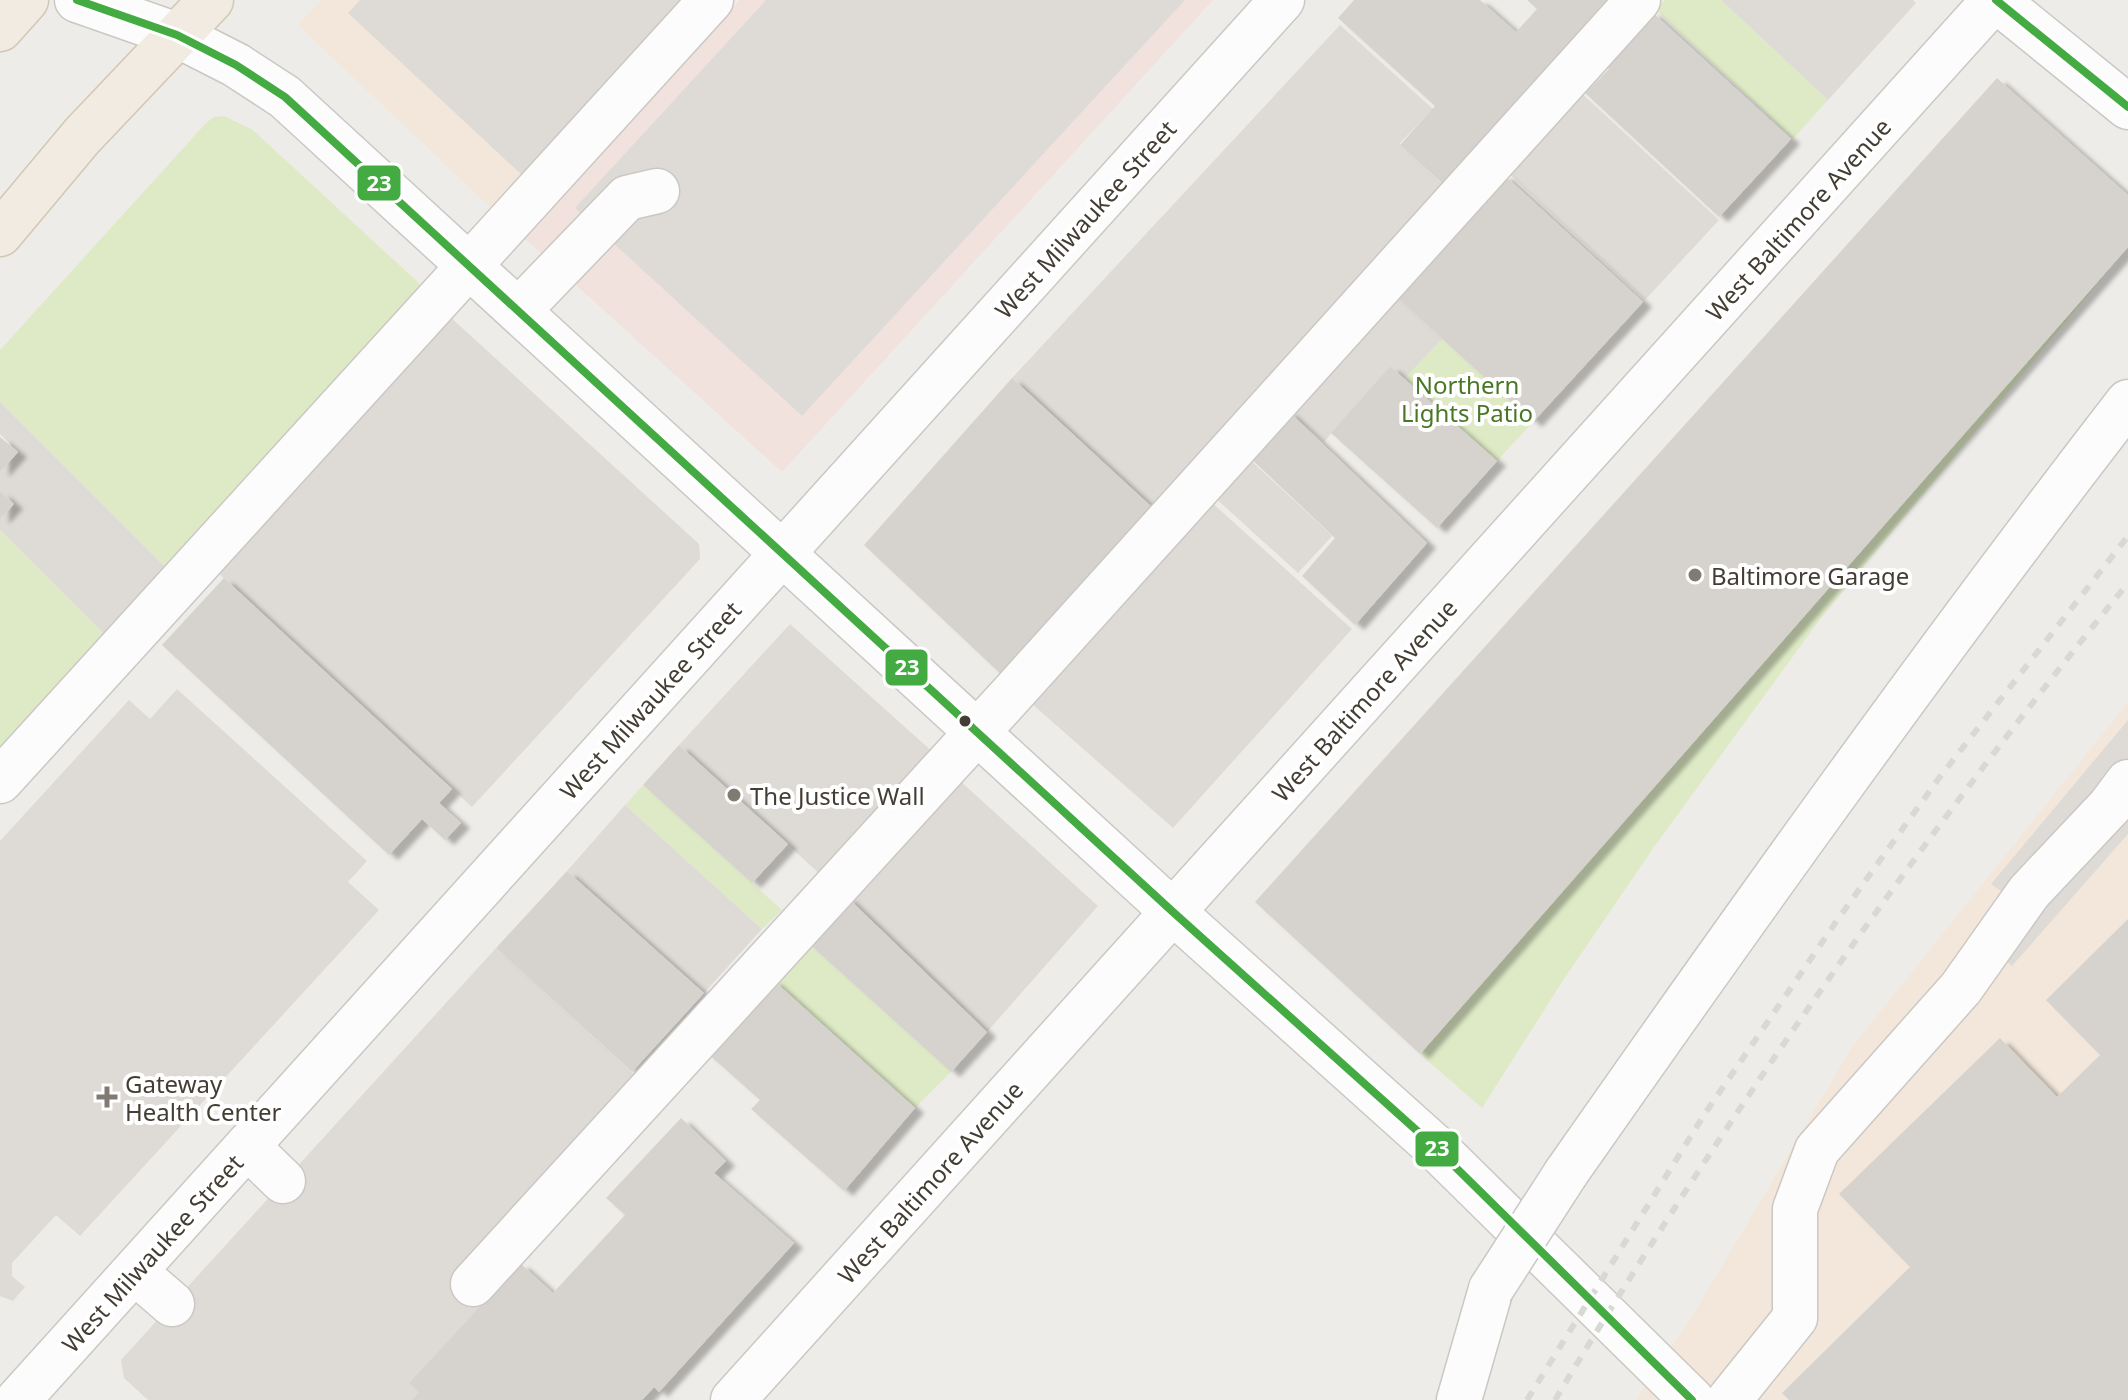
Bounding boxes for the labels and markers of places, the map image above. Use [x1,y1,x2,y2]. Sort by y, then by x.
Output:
place label: Baltimore Garage [1711,559,1909,592]
marker: Baltimore Garage [1686,566,1704,584]
unlabelled marker [957,713,973,729]
place label: The Justice Wall [750,779,925,812]
marker: The Justice Wall [725,786,743,804]
place label: Gateway Health Center [125,1067,281,1128]
marker: Gateway Health Center [96,1086,118,1108]

